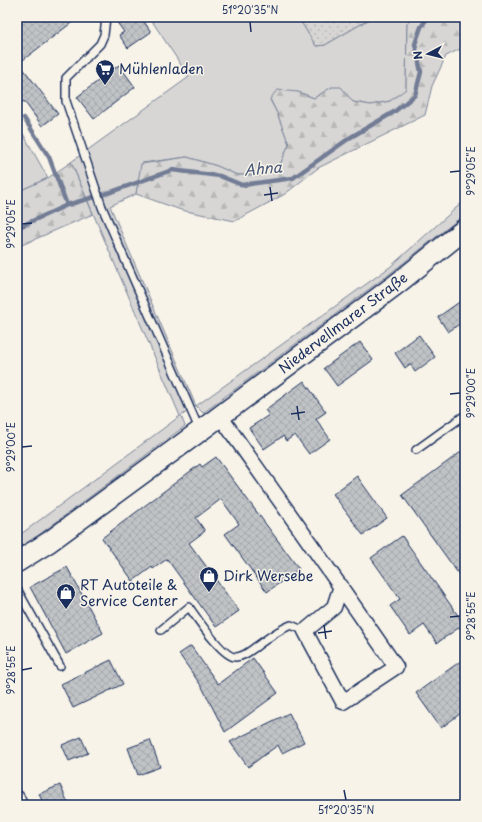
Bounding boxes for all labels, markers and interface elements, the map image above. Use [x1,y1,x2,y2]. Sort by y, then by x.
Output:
text: 51°20'35"N [222,2,278,17]
north arrow [408,34,448,74]
text: N [409,50,427,61]
supermarket icon: Mühlenladen [94,58,116,86]
place label: Mühlenladen [119,58,204,79]
text: 9°29'05"E [463,146,478,196]
water label: Ahna [243,154,283,181]
text: 9°29'05"E [3,199,18,249]
street label: Niedervellmarer Straße [274,267,412,378]
text: 9°29'00"E [463,368,478,418]
text: 9°29'00"E [3,422,18,472]
shop icon: Dirk Wersebe [198,565,220,593]
place label: Dirk Wersebe [223,565,314,586]
place label: RT Autoteile & Service Center [80,574,178,611]
shop icon: RT Autoteile & Service Center [55,582,77,610]
text: 9°28'55"E [463,591,478,641]
text: 9°28'55"E [3,645,18,695]
text: 51°20'35"N [318,802,374,817]

